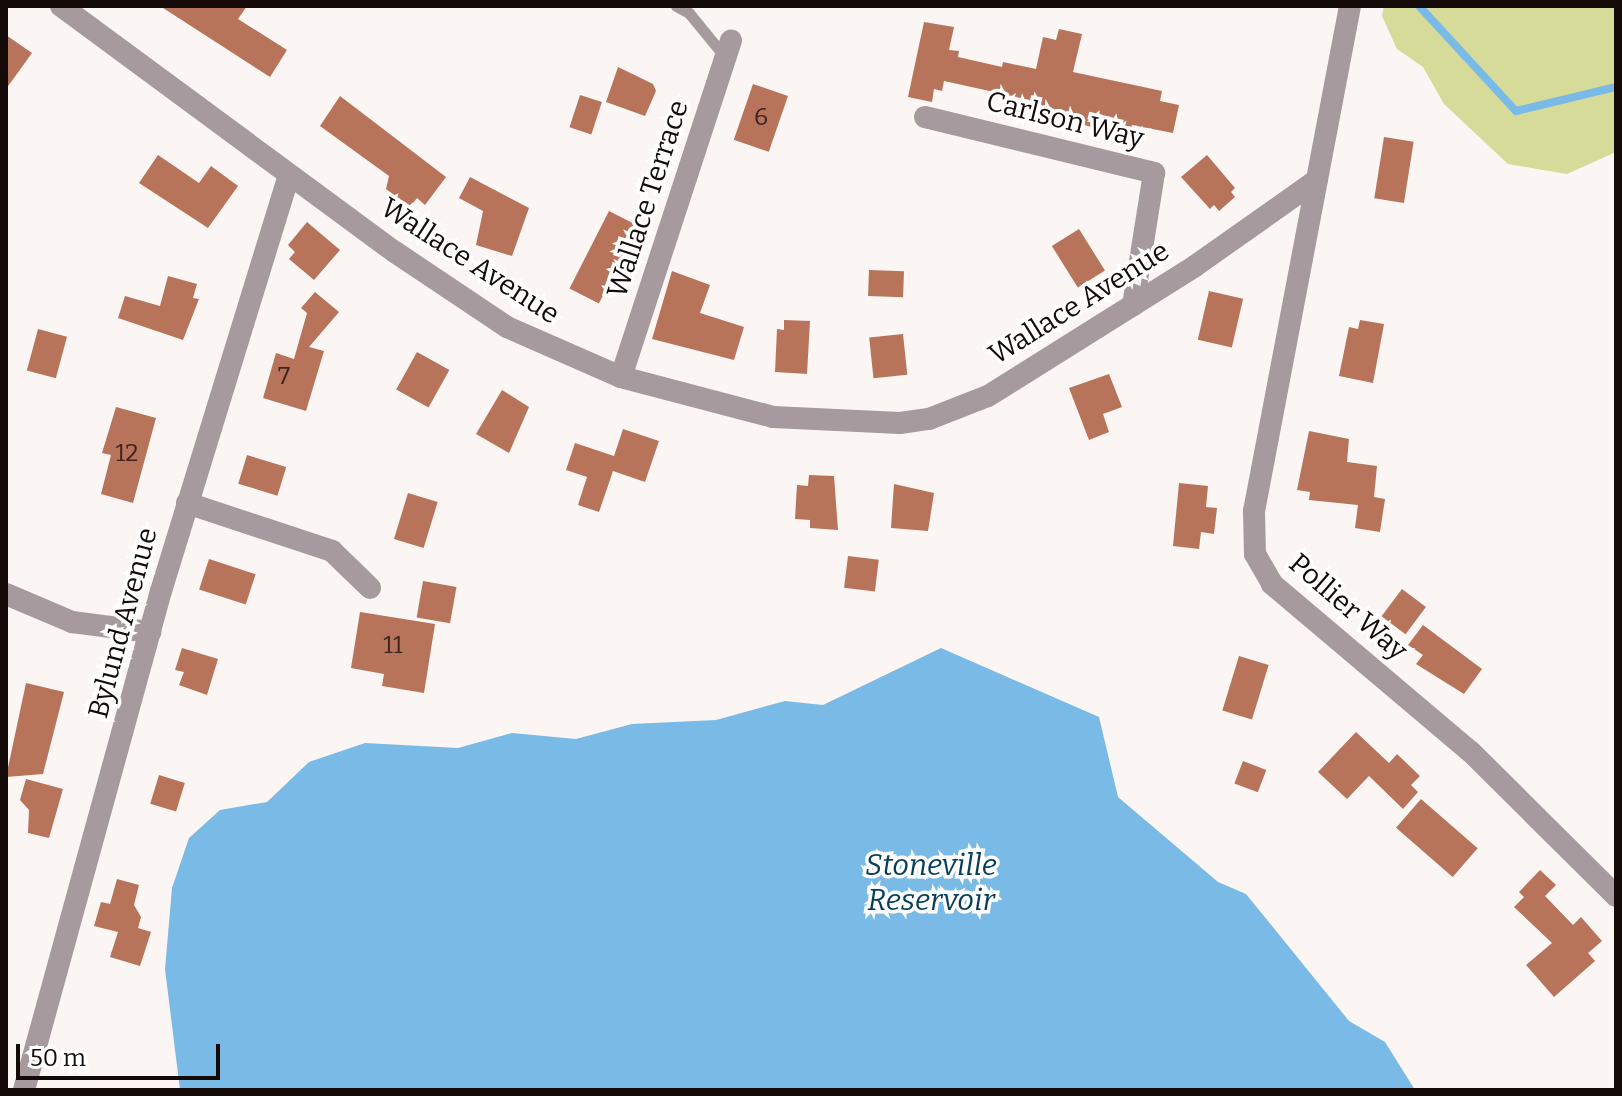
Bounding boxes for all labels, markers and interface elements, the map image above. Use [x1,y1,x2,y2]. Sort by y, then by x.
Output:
street label: Carlson Way [983,84,1147,156]
street label: Wallace Terrace [600,96,696,302]
house number: 6 [754,104,768,132]
street label: Wallace Avenue [375,191,565,331]
street label: Wallace Avenue [983,234,1175,372]
house number: 7 [278,363,290,391]
house number: 12 [116,440,138,468]
street label: Bylund Avenue [81,524,165,722]
street label: Pollier Way [1282,547,1414,667]
house number: 11 [383,632,403,660]
water label: Stoneville Reservoir [865,847,997,918]
scale bar [20,1028,224,1078]
text: 50 m [30,1044,86,1072]

